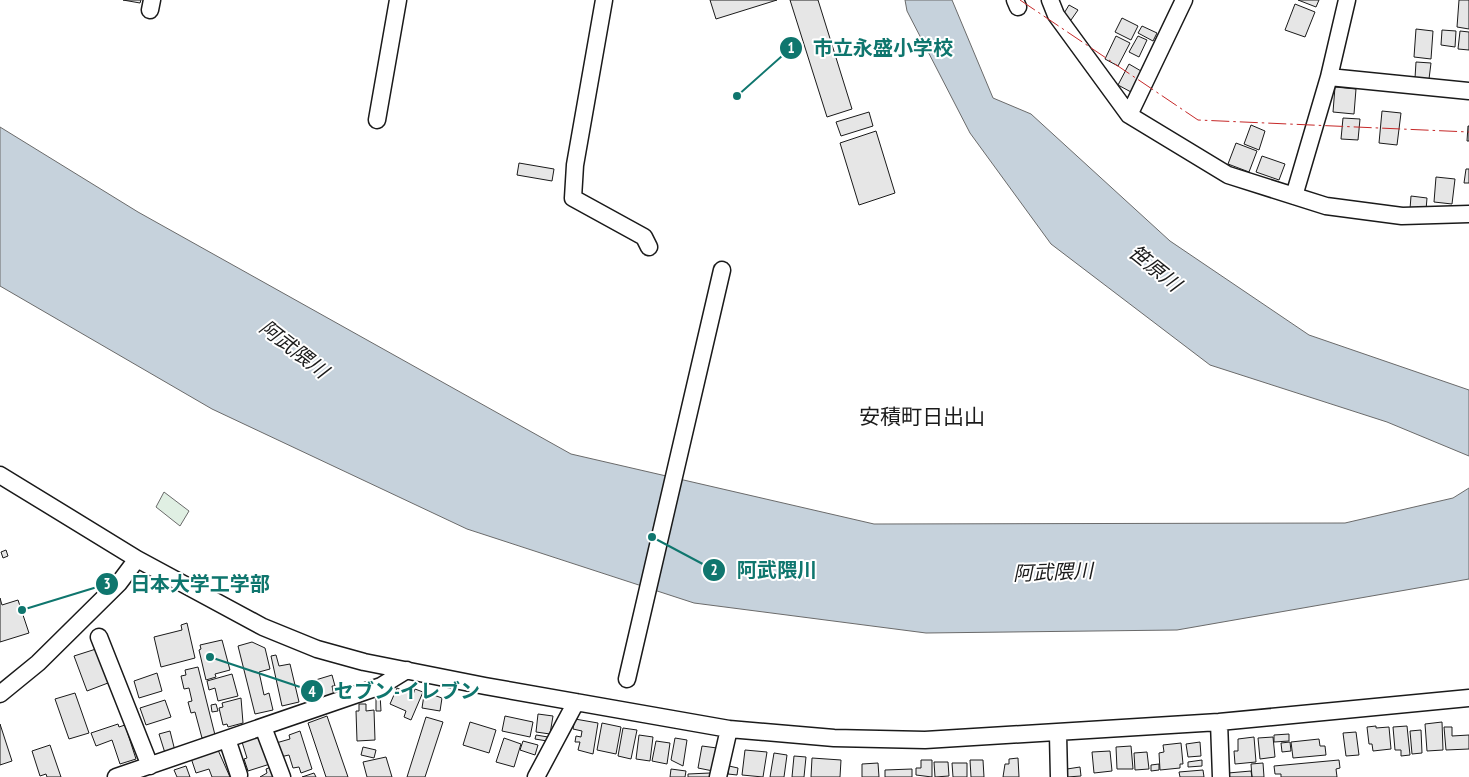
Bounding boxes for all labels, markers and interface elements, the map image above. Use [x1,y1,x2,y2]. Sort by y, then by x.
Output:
callout: 市立永盛小学校 [778,30,963,65]
text: 市立永盛小学校 [813,35,953,61]
text: 1 [787,38,795,57]
water label: 笹原川 [1124,239,1188,298]
water label: 阿武隈川 [254,314,335,385]
district label: 安積町日出山 [859,403,985,430]
callout: 阿武隈川 [702,552,827,587]
text: 阿武隈川 [737,557,817,583]
water label: 阿武隈川 [1013,558,1095,586]
text: 2 [710,560,718,579]
callout: 日本大学工学部 [95,566,280,601]
text: 日本大学工学部 [130,571,270,597]
text: 3 [103,574,111,593]
callout: セブン-イレブン [299,674,490,709]
text: セブン-イレブン [334,678,480,704]
text: 4 [308,682,316,701]

